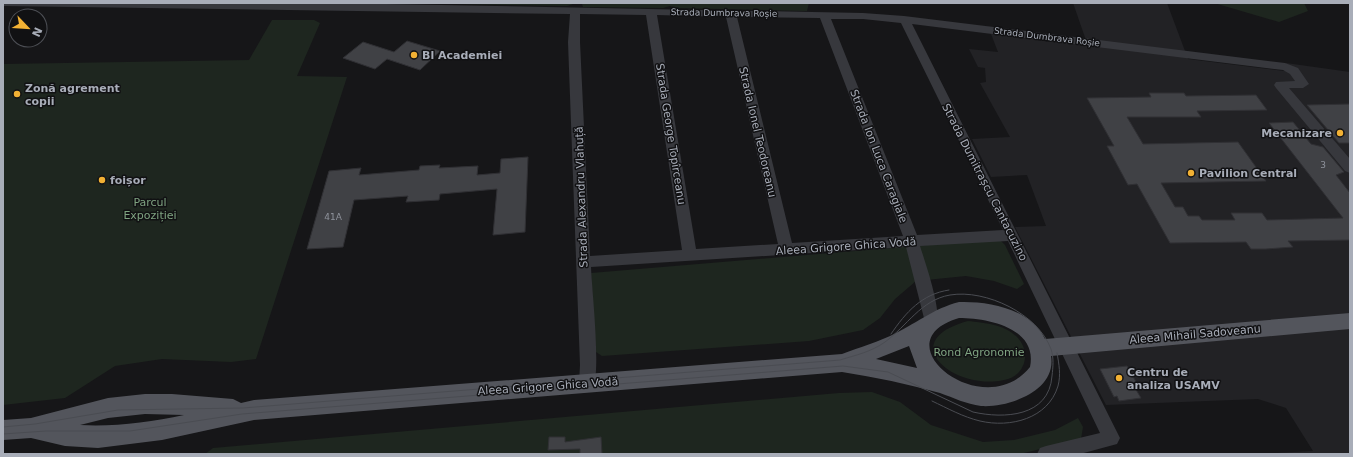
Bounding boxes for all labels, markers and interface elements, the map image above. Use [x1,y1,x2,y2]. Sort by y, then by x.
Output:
street label: Strada Dumbrava Roșie [671,7,778,20]
north arrow [8,8,48,48]
text: N [29,25,44,39]
street label: Strada Dumbrava Roșie [993,26,1101,50]
place label: Bl Academiei [422,49,502,62]
marker: Bl Academiei [409,50,419,60]
street label: Strada George Topîrceanu [653,63,688,206]
street label: Strada Ionel Teodoreanu [736,65,779,199]
place label: Zonă agrement copii [25,82,120,108]
street label: Strada Ion Luca Caragiale [847,88,910,225]
marker: Zonă agrement copii [12,89,22,99]
street label: Strada Dumitrașcu Cantacuzino [939,101,1030,263]
street label: Strada Alexandru Vlahuță [573,126,590,268]
place label: Mecanizare [1261,127,1332,140]
marker: Mecanizare [1335,128,1345,138]
house number: 3 [1320,160,1326,170]
place label: Pavilion Central [1199,167,1297,180]
marker: Pavilion Central [1186,168,1196,178]
place label: foișor [110,174,146,187]
marker: foișor [97,175,107,185]
park label: Parcul Expoziției [123,196,177,222]
house number: 41A [324,212,343,222]
street label: Aleea Grigore Ghica Vodă [775,235,917,258]
street label: Aleea Mihail Sadoveanu [1129,322,1261,347]
park label: Rond Agronomie [933,346,1025,359]
place label: Centru de analiza USAMV [1127,366,1220,392]
marker: Centru de analiza USAMV [1114,373,1124,383]
street label: Aleea Grigore Ghica Vodă [477,375,619,398]

